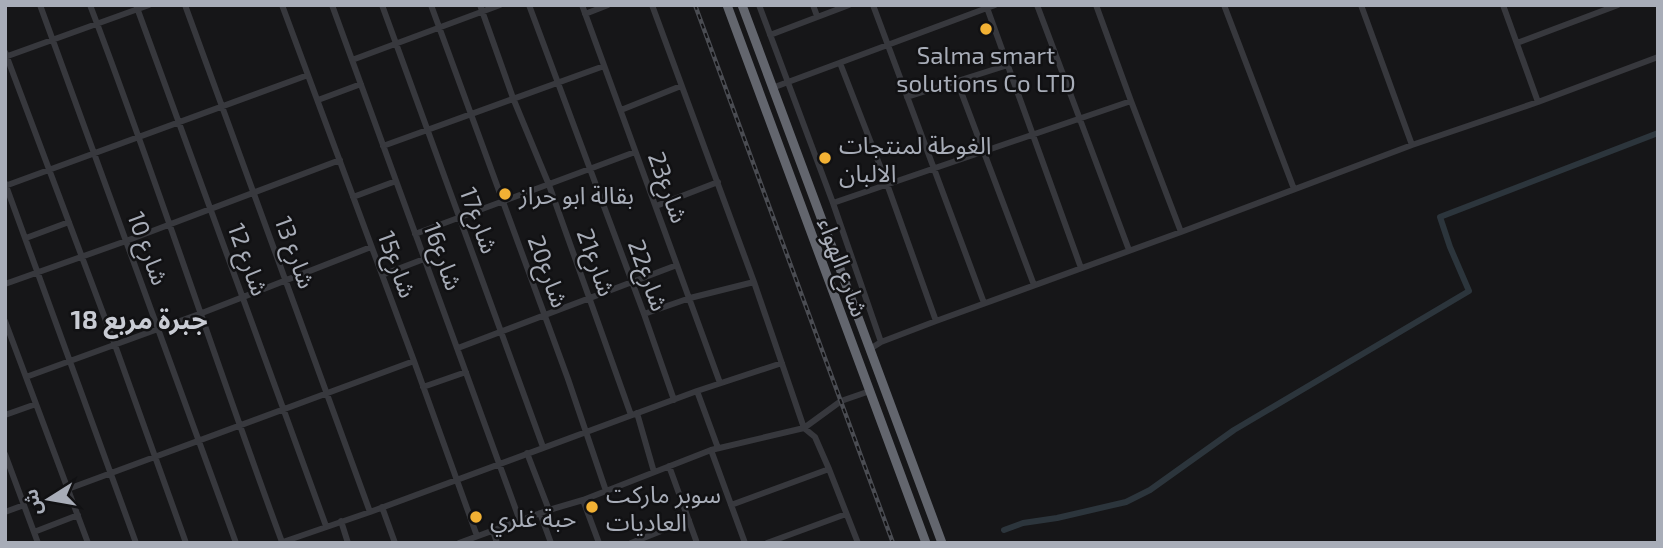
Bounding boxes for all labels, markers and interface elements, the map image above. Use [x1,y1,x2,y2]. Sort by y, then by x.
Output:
marker: Salma smart solutions Co LTD [978,21,994,37]
place label: Salma smart solutions Co LTD [896,40,1076,97]
place label: الغوطة لمنتجات الالبان [839,130,991,188]
street label: شارع23 [639,147,695,228]
marker: الغوطة لمنتجات الالبان [817,150,833,166]
place label: بقالة ابو حراز [518,180,634,210]
street label: شارع17 [451,183,505,259]
marker: بقالة ابو حراز [497,186,513,202]
street label: شارع 10 [119,207,176,290]
street label: شارع 13 [266,212,322,294]
street label: شارع الهواء [809,214,875,322]
street label: شارع16 [415,218,470,295]
street label: شارع 12 [219,219,275,301]
street label: شارع21 [568,224,623,301]
street label: شارع15 [369,227,423,303]
street label: شارع20 [519,231,575,312]
street label: شارع22 [619,235,675,316]
district label: جبرة مربع 18 [70,303,208,339]
north arrow [14,464,84,534]
place label: سوبر ماركت العاديات [606,479,721,536]
text: ش [18,487,46,517]
marker: سوبر ماركت العاديات [584,499,600,515]
place label: حبة غلري [490,503,576,537]
marker: حبة غلري [468,509,484,525]

